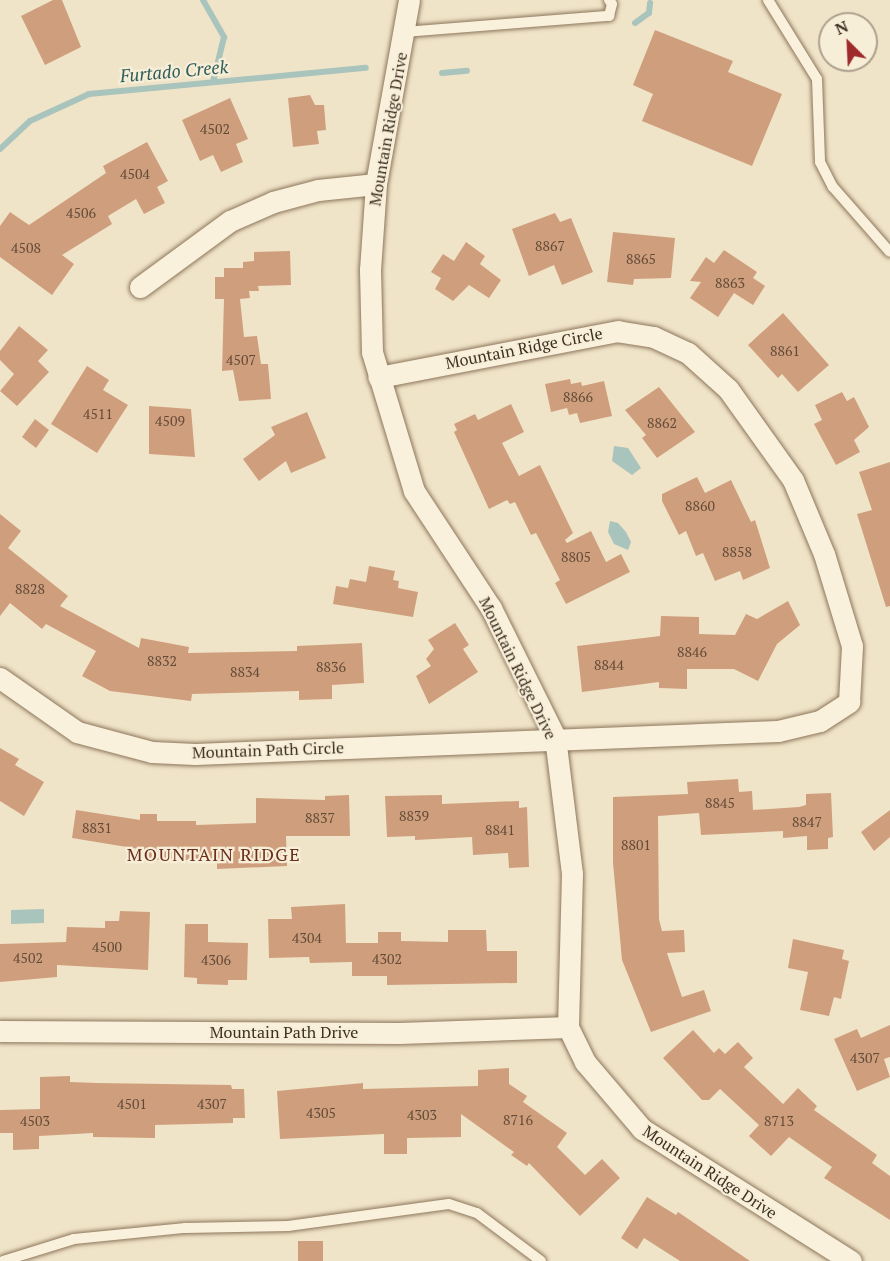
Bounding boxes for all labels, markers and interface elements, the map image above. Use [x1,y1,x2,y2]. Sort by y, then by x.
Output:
north arrow [818,12,878,72]
text: N [831,15,852,40]
street label: Mountain Ridge Drive [365,51,411,207]
water label: Furtado Creek [119,56,229,86]
house number: 4502 [200,121,230,137]
house number: 4504 [120,166,150,182]
house number: 4506 [66,205,96,221]
house number: 8867 [535,238,565,254]
house number: 4508 [11,240,41,256]
house number: 8865 [626,251,656,267]
house number: 8863 [715,275,745,291]
street label: Mountain Ridge Circle [444,323,604,373]
house number: 8861 [770,343,800,359]
house number: 4507 [226,352,256,368]
house number: 8866 [563,389,593,405]
house number: 4511 [83,406,113,422]
house number: 4509 [155,413,185,429]
house number: 8862 [647,415,677,431]
house number: 8860 [685,498,715,514]
house number: 8858 [722,544,752,560]
house number: 8805 [561,549,591,565]
house number: 8828 [15,581,45,597]
street label: Mountain Ridge Drive [475,594,561,742]
house number: 8846 [677,644,707,660]
house number: 8832 [147,653,177,669]
house number: 8844 [594,657,624,673]
house number: 8836 [316,659,346,675]
house number: 8834 [230,664,260,680]
street label: Mountain Path Circle [192,738,344,762]
house number: 8845 [705,795,735,811]
house number: 8839 [399,808,429,824]
house number: 8837 [305,810,335,826]
house number: 8847 [792,814,822,830]
house number: 8831 [82,820,112,836]
house number: 8841 [485,822,515,838]
house number: 8801 [621,837,651,853]
district label: MOUNTAIN RIDGE [127,843,301,865]
house number: 4304 [292,930,322,946]
house number: 4500 [92,939,122,955]
house number: 4502 [13,950,43,966]
house number: 4302 [372,951,402,967]
house number: 4306 [201,952,231,968]
street label: Mountain Path Drive [210,1022,358,1042]
house number: 4307 [850,1050,880,1066]
house number: 4501 [117,1096,147,1112]
house number: 4307 [197,1096,227,1112]
house number: 4305 [306,1105,336,1121]
house number: 4303 [407,1107,437,1123]
house number: 8716 [503,1112,533,1128]
house number: 4503 [20,1113,50,1129]
house number: 8713 [764,1113,794,1129]
street label: Mountain Ridge Drive [639,1121,781,1223]

